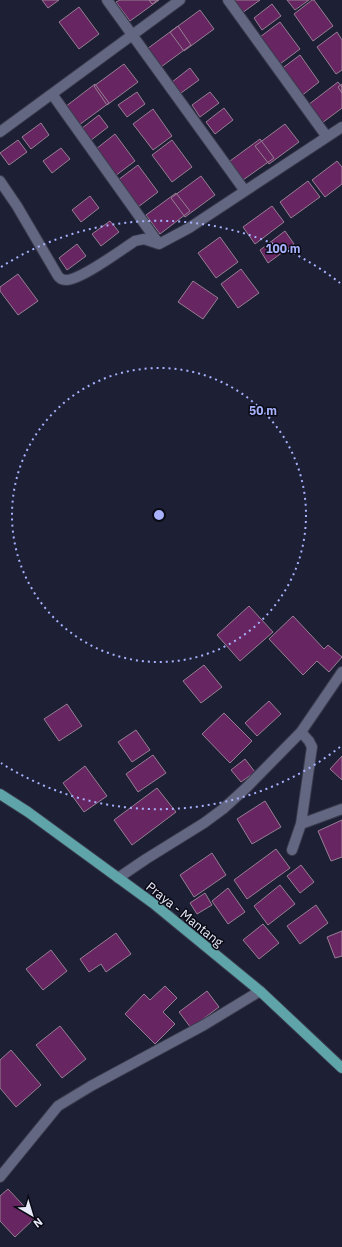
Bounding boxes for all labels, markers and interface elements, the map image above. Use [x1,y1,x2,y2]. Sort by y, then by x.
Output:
text: 100 m [265,241,301,256]
text: 50 m [249,403,277,418]
centre of rings [152,508,166,522]
street label: Praya - Mantang [143,878,227,951]
north arrow [12,1195,52,1235]
text: N [31,1215,46,1231]

